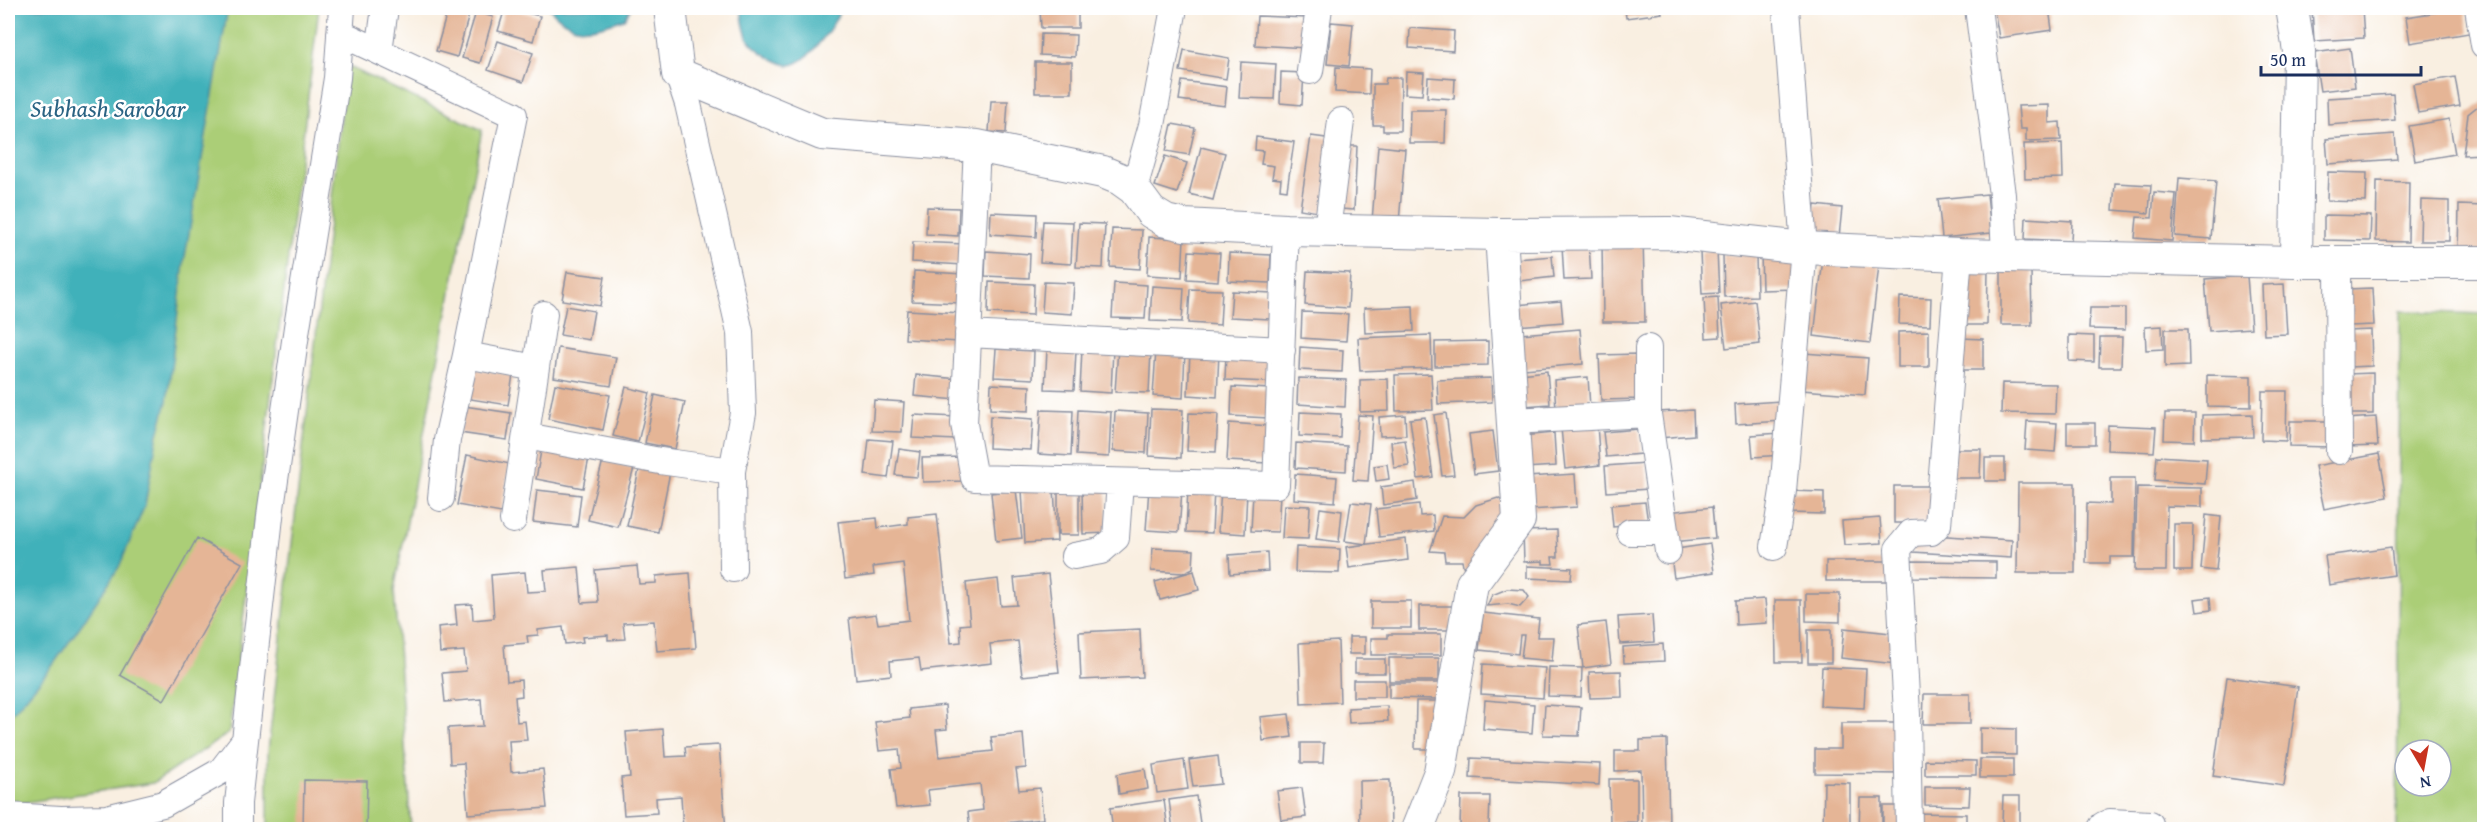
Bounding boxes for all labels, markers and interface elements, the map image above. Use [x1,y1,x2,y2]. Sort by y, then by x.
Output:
scale bar [2261,39,2422,77]
text: 50 m [2270,46,2306,73]
water label: Subhash Sarobar [30,91,187,126]
north arrow [2393,738,2453,798]
text: N [2418,770,2433,796]

